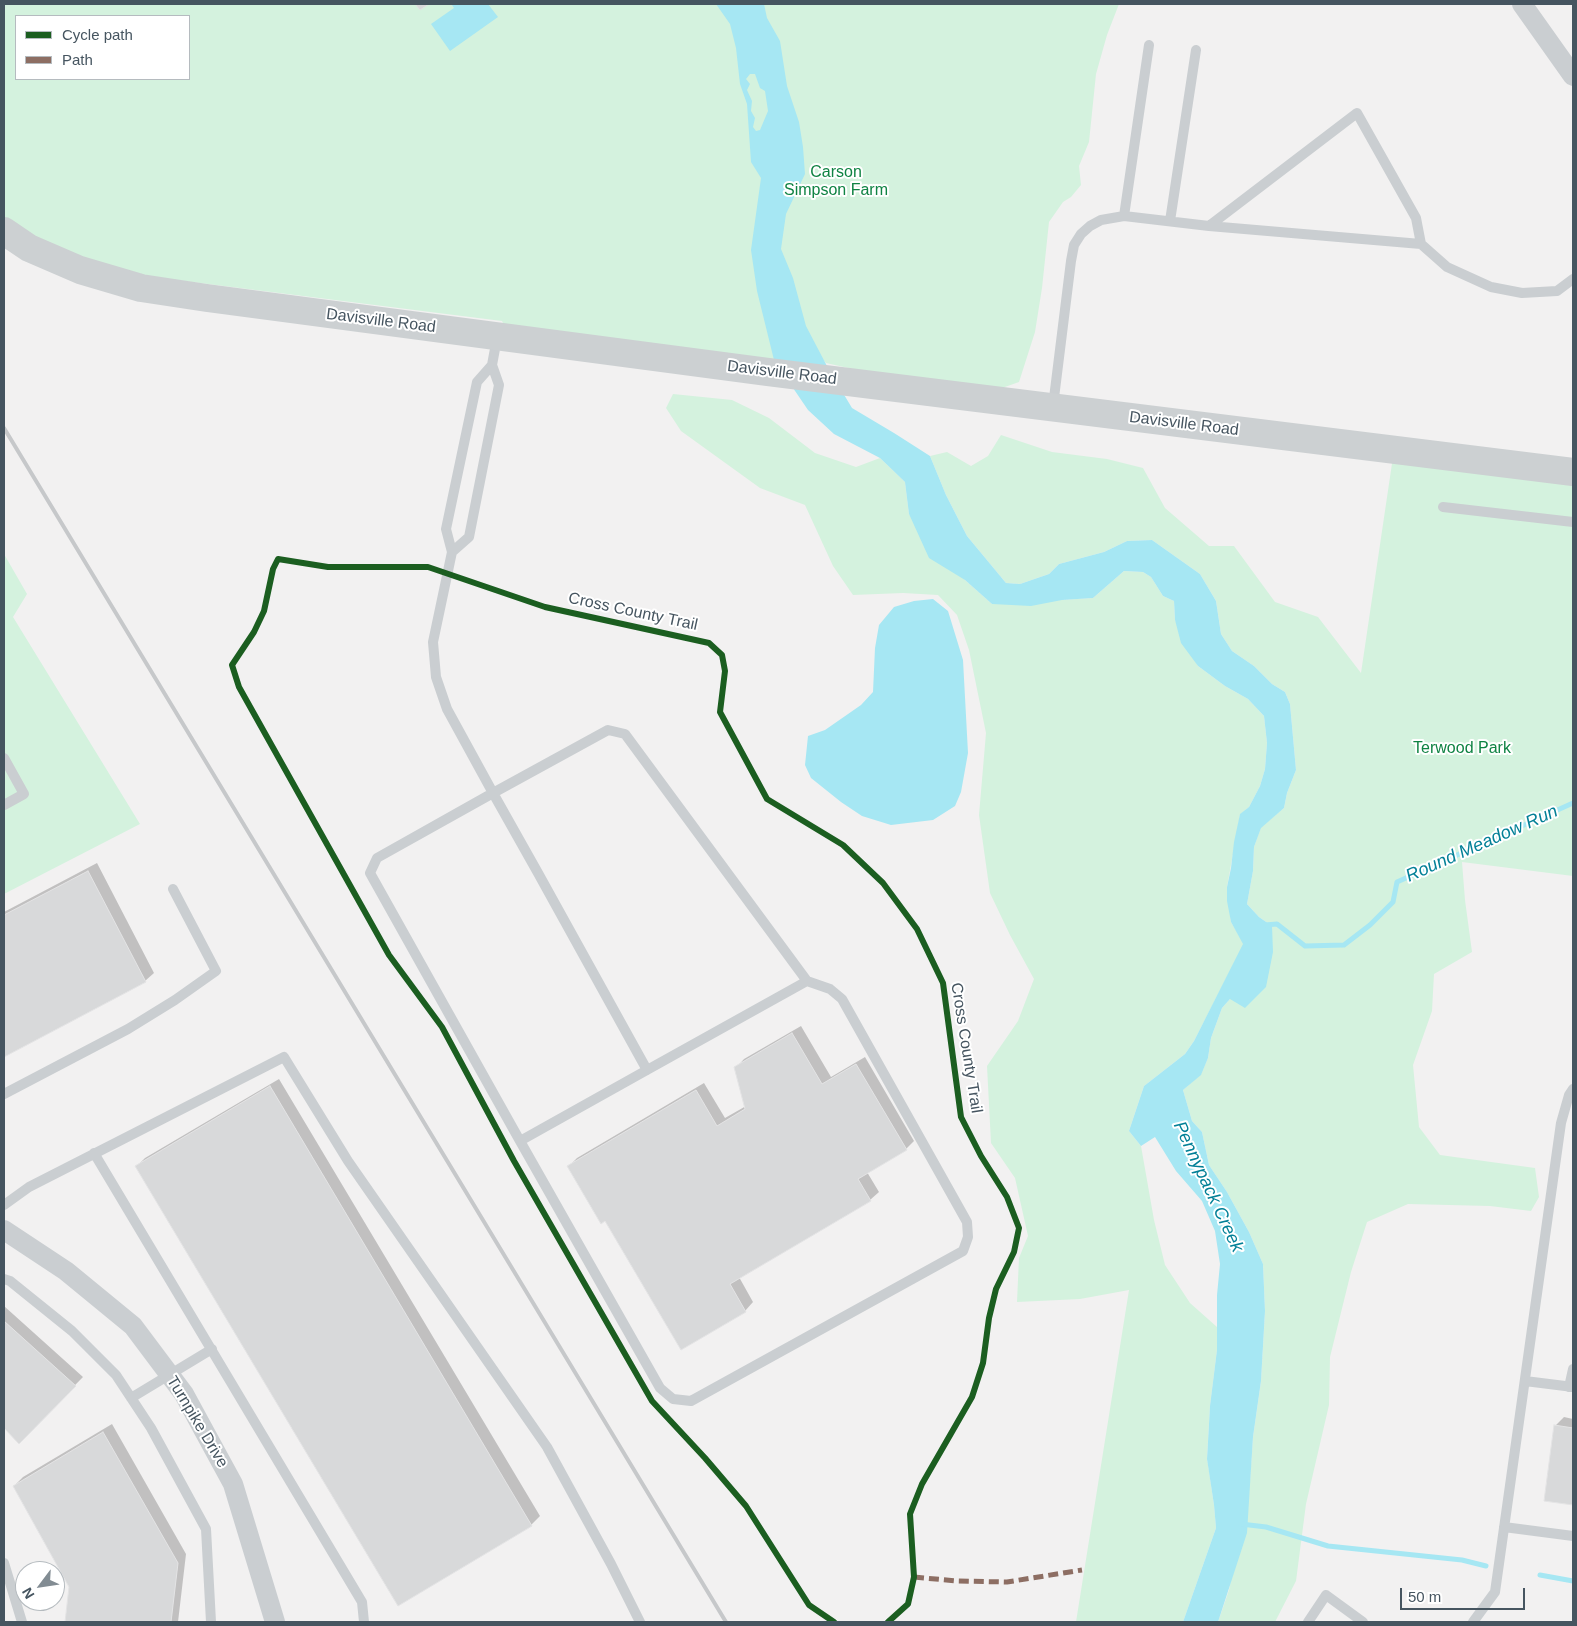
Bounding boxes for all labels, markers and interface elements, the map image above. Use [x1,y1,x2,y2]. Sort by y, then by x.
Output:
legend [15,15,190,80]
text: Cycle path [62,26,133,43]
text: Path [62,51,93,68]
park label: Carson Simpson Farm [784,163,888,201]
street label: Davisville Road [325,305,437,337]
street label: Davisville Road [726,357,838,389]
street label: Davisville Road [1128,408,1240,440]
street label: Cross County Trail [567,589,699,635]
park label: Terwood Park [1413,739,1511,759]
water label: Round Meadow Run [1403,801,1561,887]
street label: Cross County Trail [946,981,986,1115]
water label: Pennypack Creek [1168,1118,1248,1256]
street label: Turnpike Drive [162,1373,232,1471]
north arrow [15,1561,65,1611]
scale bar [1402,1578,1527,1610]
text: N [19,1585,37,1602]
text: 50 m [1408,1588,1441,1605]

